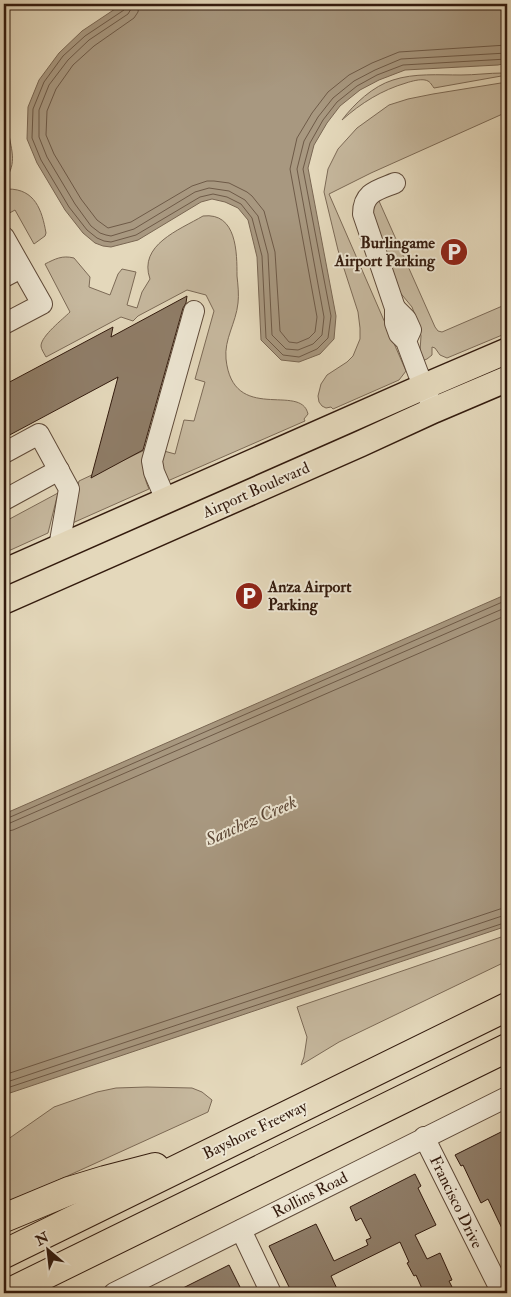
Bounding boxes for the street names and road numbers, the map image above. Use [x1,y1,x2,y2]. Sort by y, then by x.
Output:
street label: Airport Boulevard [198,457,313,524]
street label: Bayshore Freeway [200,1096,311,1164]
street label: Francisco Drive [425,1152,487,1252]
street label: Rollins Road [269,1167,351,1223]

